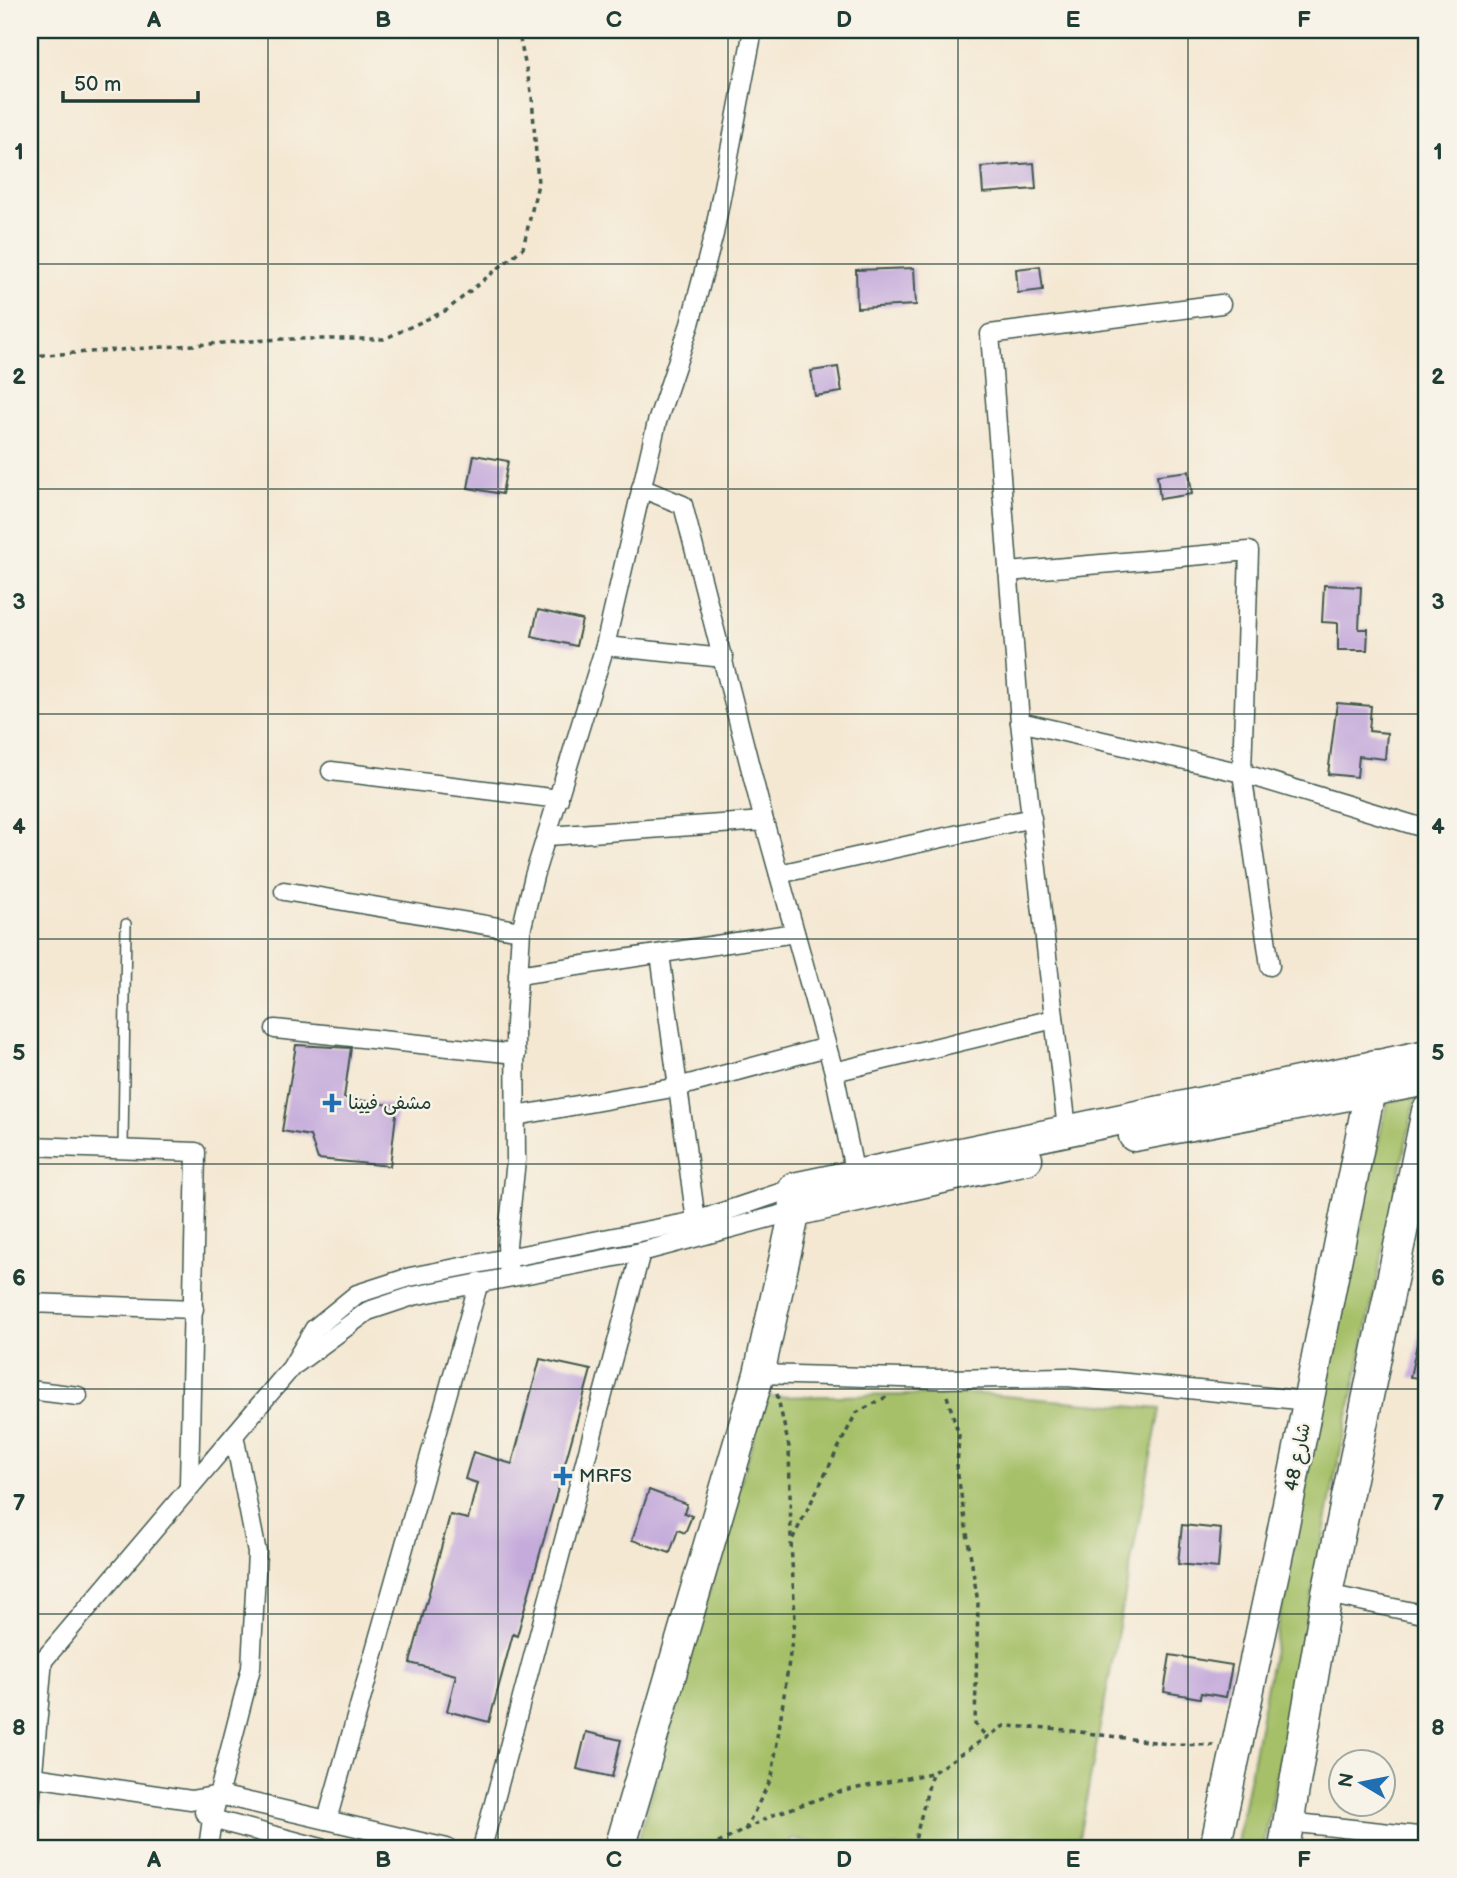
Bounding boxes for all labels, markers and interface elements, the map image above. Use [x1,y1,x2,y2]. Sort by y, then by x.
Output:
text: A [146,6,162,34]
text: B [375,6,391,34]
text: C [606,6,622,34]
text: D [836,6,852,34]
text: E [1066,6,1081,34]
text: F [1297,6,1311,34]
scale bar [63,60,198,104]
text: 50 m [74,72,121,97]
text: 1 [14,138,24,166]
text: 1 [1433,138,1443,166]
text: 2 [12,363,26,391]
text: 2 [1431,363,1445,391]
text: 3 [12,588,26,616]
text: 3 [1431,588,1445,616]
text: 4 [12,813,26,841]
text: 4 [1431,813,1445,841]
text: 5 [12,1039,26,1067]
text: 5 [1431,1039,1445,1067]
place label: مشفى فيينا [348,1092,432,1115]
marker: مشفى فيينا [322,1093,342,1113]
text: 6 [12,1264,26,1292]
text: 6 [1431,1264,1445,1292]
street label: 48 شارع [1280,1421,1317,1493]
place label: MRFS [579,1465,632,1488]
marker: MRFS [553,1466,573,1486]
text: 7 [13,1489,26,1517]
text: 7 [1432,1489,1445,1517]
text: 8 [12,1714,26,1742]
text: 8 [1431,1714,1445,1742]
north arrow [1328,1748,1398,1818]
text: N [1334,1771,1359,1789]
text: A [146,1846,162,1874]
text: B [375,1846,391,1874]
text: C [606,1846,622,1874]
text: D [836,1846,852,1874]
text: E [1066,1846,1081,1874]
text: F [1297,1846,1311,1874]

